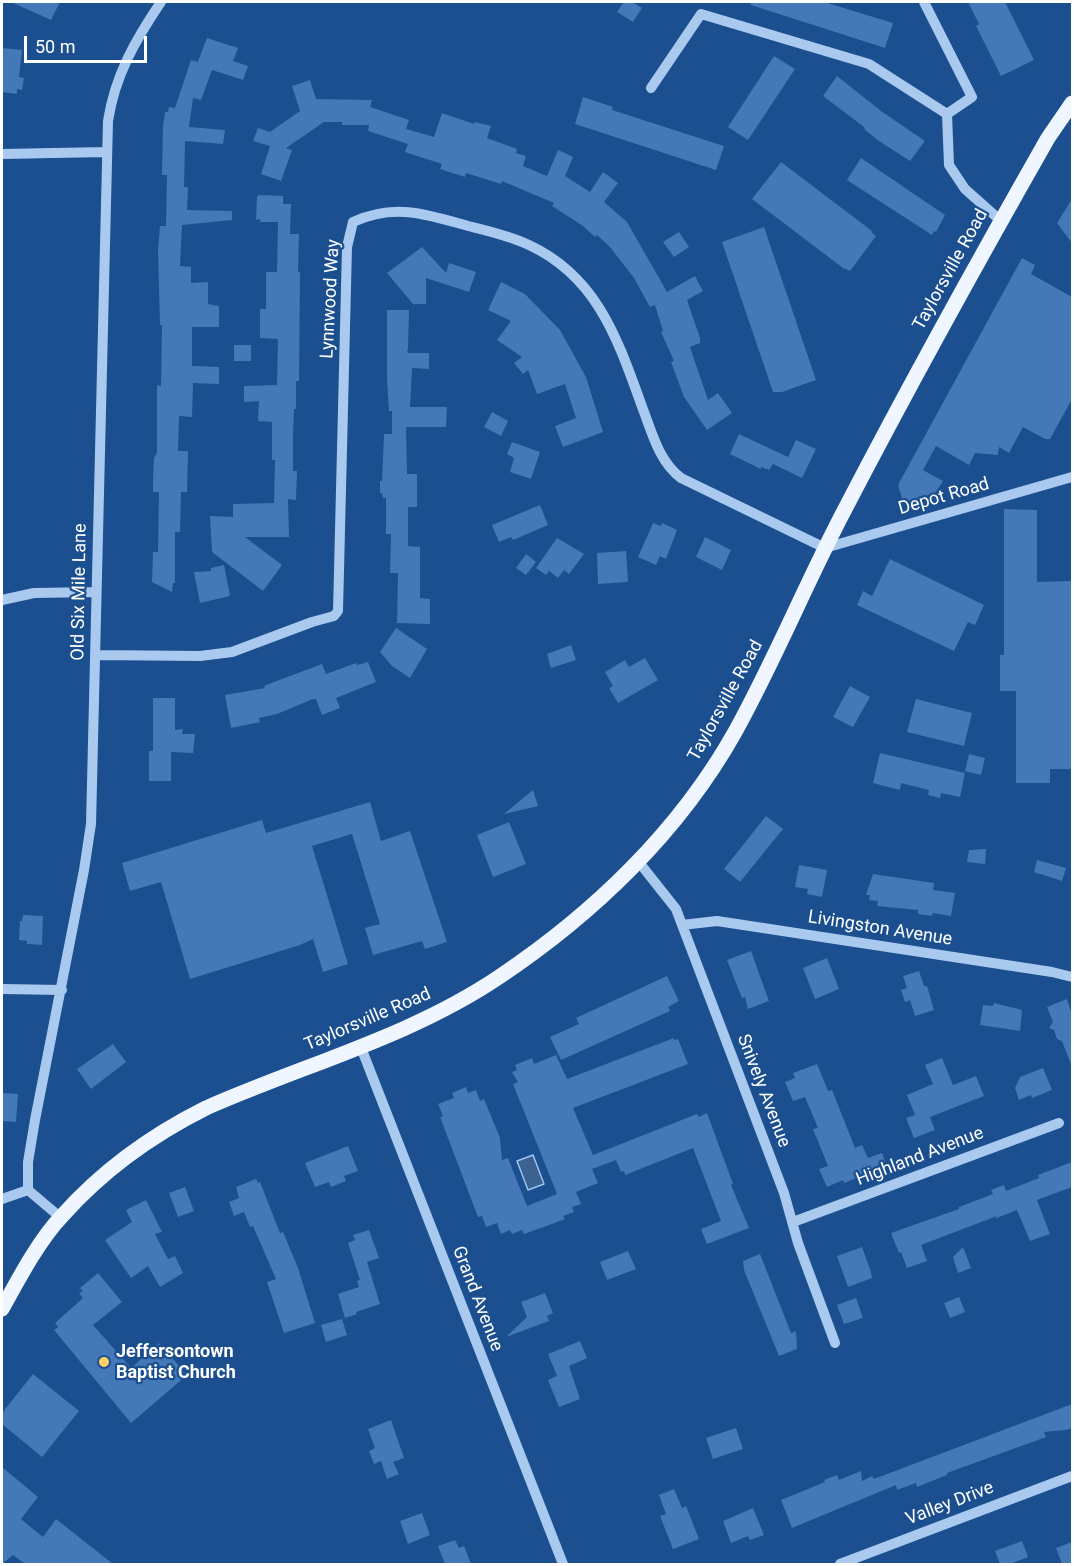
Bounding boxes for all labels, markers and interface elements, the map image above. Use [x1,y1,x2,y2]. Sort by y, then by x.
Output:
scale bar [27,24,150,62]
text: 50 m [35,36,75,57]
street label: Taylorsville Road [909,206,993,334]
street label: Lynnwood Way [317,239,345,359]
street label: Depot Road [896,474,992,520]
street label: Old Six Mile Lane [68,523,92,661]
street label: Taylorsville Road [684,637,768,765]
street label: Livingston Avenue [806,907,954,951]
street label: Taylorsville Road [302,984,434,1056]
street label: Snively Avenue [732,1031,794,1151]
street label: Highland Avenue [853,1123,987,1191]
street label: Grand Avenue [447,1243,507,1355]
place label: Jeffersontown Baptist Church [116,1341,236,1384]
marker: Jeffersontown Baptist Church [97,1355,111,1369]
street label: Valley Drive [903,1477,997,1531]

